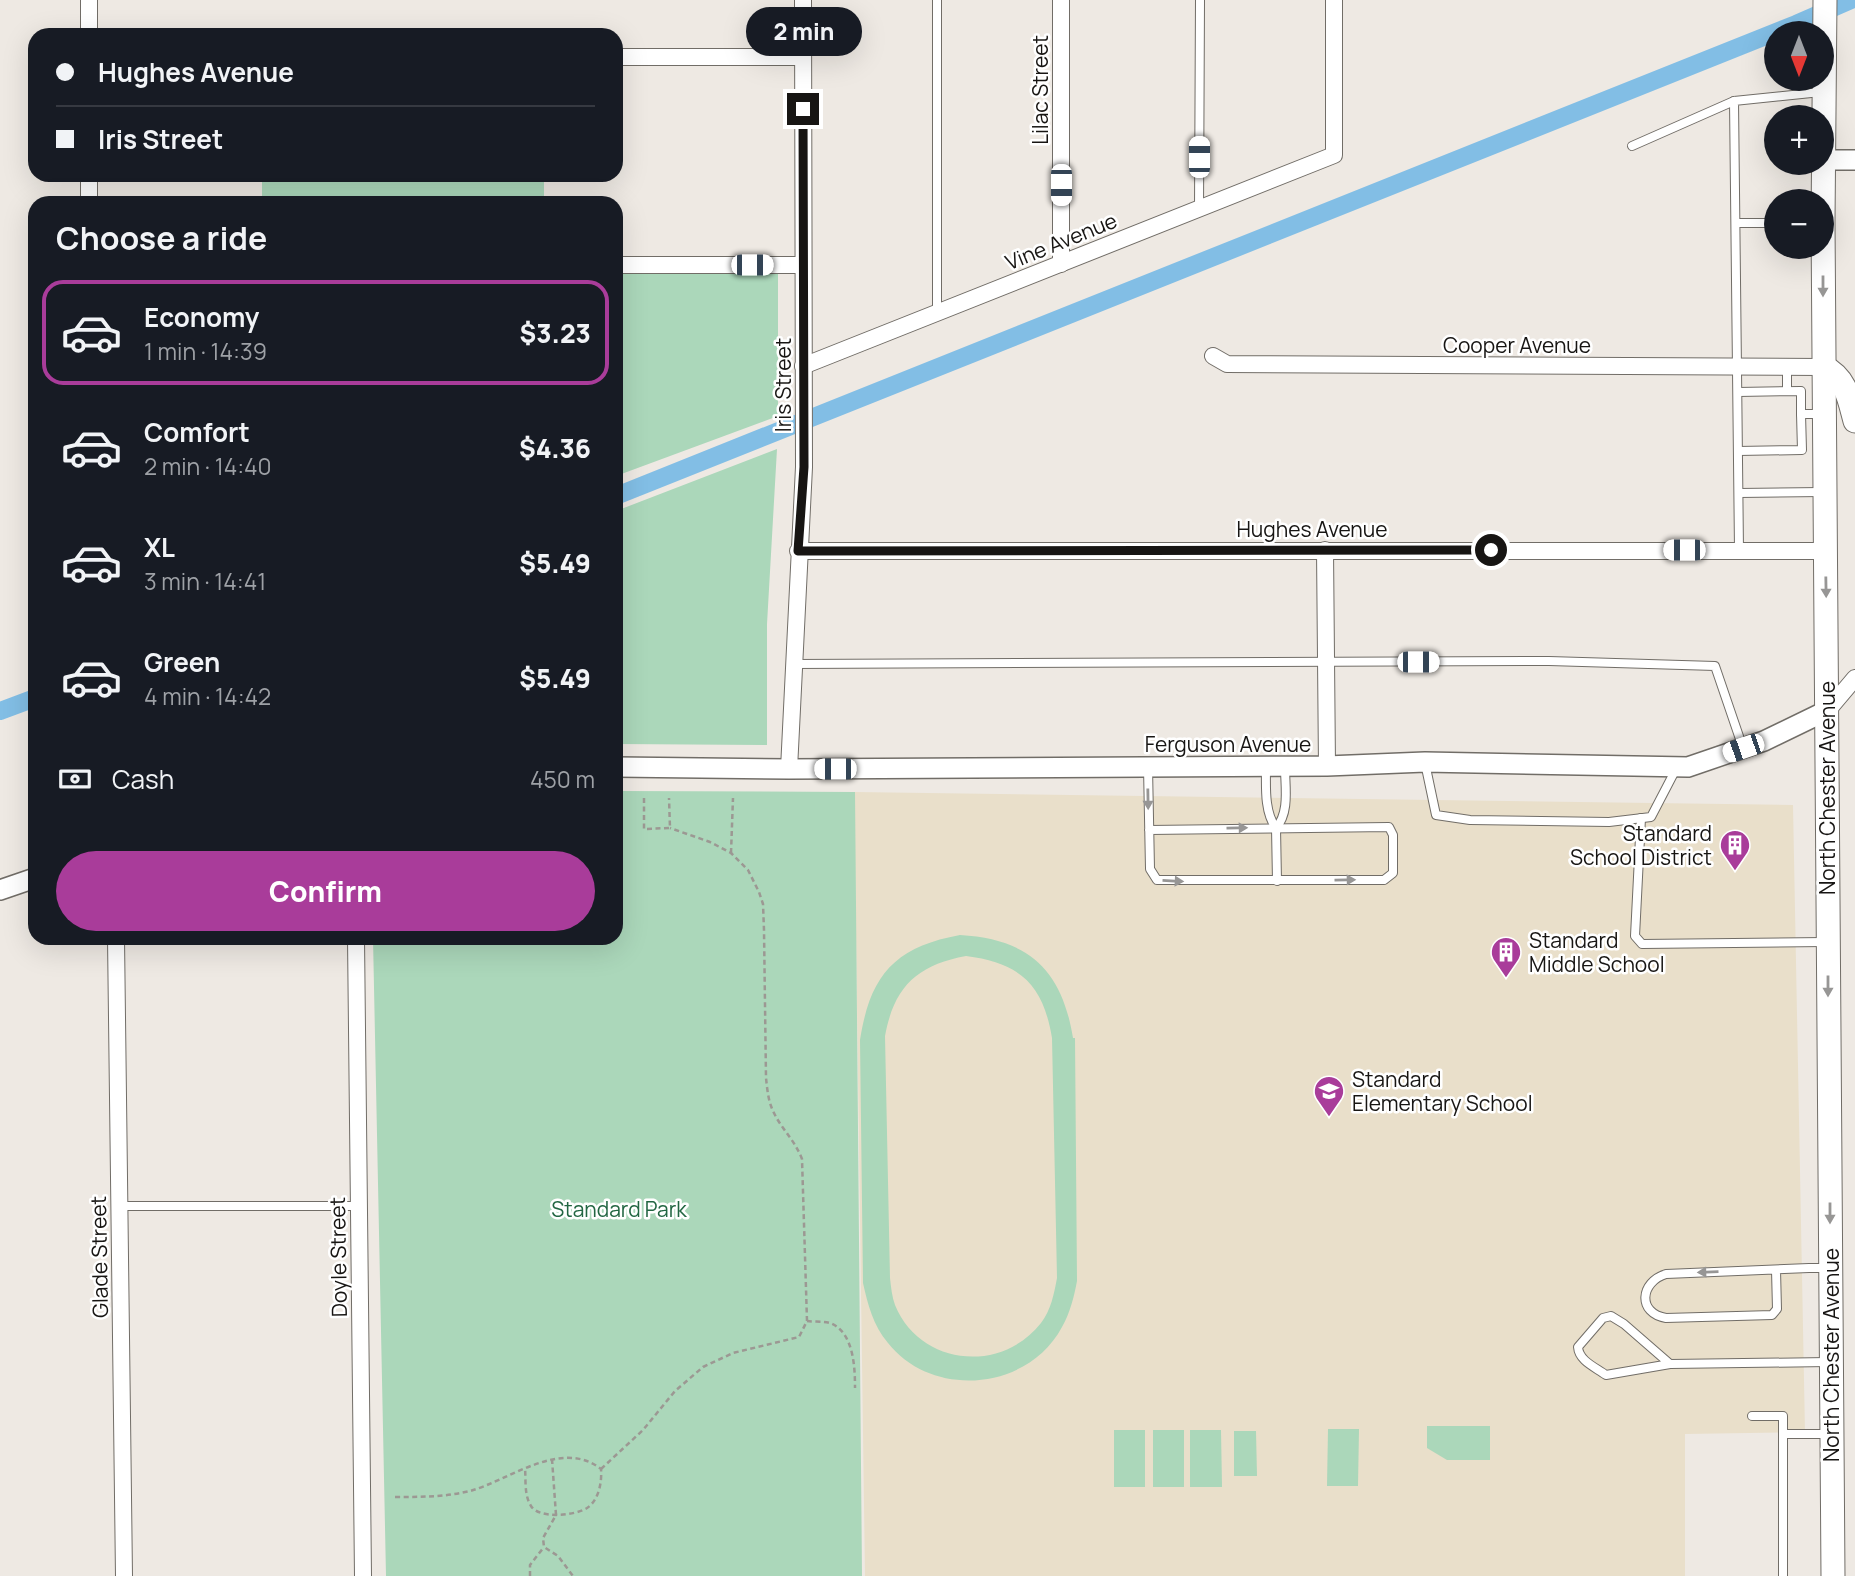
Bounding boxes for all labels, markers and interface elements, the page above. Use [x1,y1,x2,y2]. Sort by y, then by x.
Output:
callout: 2 min [745,7,861,56]
text: 2 min [774,15,835,47]
north arrow [1764,21,1834,91]
map controls [1764,21,1834,259]
street label: Lilac Street [1026,35,1054,145]
text: Hughes Avenue [98,54,294,90]
route end [787,93,819,125]
button: + [1764,105,1834,175]
text: Iris Street [98,121,223,157]
car [1189,136,1210,178]
car [1051,164,1072,206]
button: − [1764,189,1834,259]
street label: Vine Avenue [1001,206,1121,276]
text: Choose a ride [56,216,267,260]
car [732,255,774,276]
one-way arrow [1817,275,1829,297]
text: Economy [144,299,259,335]
icon: car [60,301,123,364]
text: $3.23 [520,315,591,351]
street label: Cooper Avenue [1443,331,1591,359]
text: 1 min · 14:39 [144,335,267,367]
street label: Iris Street [769,338,797,432]
text: Comfort [144,414,250,450]
icon: car [60,416,123,479]
text: $4.36 [519,430,591,466]
text: 2 min · 14:40 [144,450,272,482]
street label: Hughes Avenue [1236,515,1388,543]
text: XL [144,529,175,565]
icon: car [60,531,123,594]
route start [1475,534,1507,566]
car [1664,540,1706,561]
text: $5.49 [519,545,591,581]
text: 3 min · 14:41 [144,565,266,597]
one-way arrow [1820,576,1832,598]
text: Green [144,644,220,680]
icon: car [60,646,123,709]
car [1398,652,1440,673]
text: $5.49 [519,660,591,696]
text: 4 min · 14:42 [144,680,271,712]
street label: North Chester Avenue [1813,681,1841,895]
street label: Ferguson Avenue [1145,730,1311,758]
car [1720,731,1767,765]
car [815,759,857,780]
icon: cash [56,760,94,798]
text: Cash [112,761,174,797]
text: 450 m [530,763,595,795]
one-way arrow [1142,788,1154,810]
place label: Standard School District [1570,819,1712,871]
one-way arrow [1226,823,1248,834]
building icon: Standard School District [1718,828,1752,872]
button: Confirm [56,851,595,931]
one-way arrow [1334,874,1356,886]
one-way arrow [1162,876,1184,887]
place label: Standard Middle School [1529,926,1665,978]
building icon: Standard Middle School [1489,935,1523,979]
one-way arrow [1823,975,1834,997]
place label: Standard Elementary School [1352,1065,1533,1117]
school or university icon: Standard Elementary School [1312,1074,1346,1118]
park label: Standard Park [551,1195,687,1223]
street label: Glade Street [84,1196,114,1318]
street label: Doyle Street [323,1197,353,1317]
one-way arrow [1824,1203,1836,1225]
street label: North Chester Avenue [1817,1248,1845,1462]
one-way arrow [1697,1267,1719,1278]

